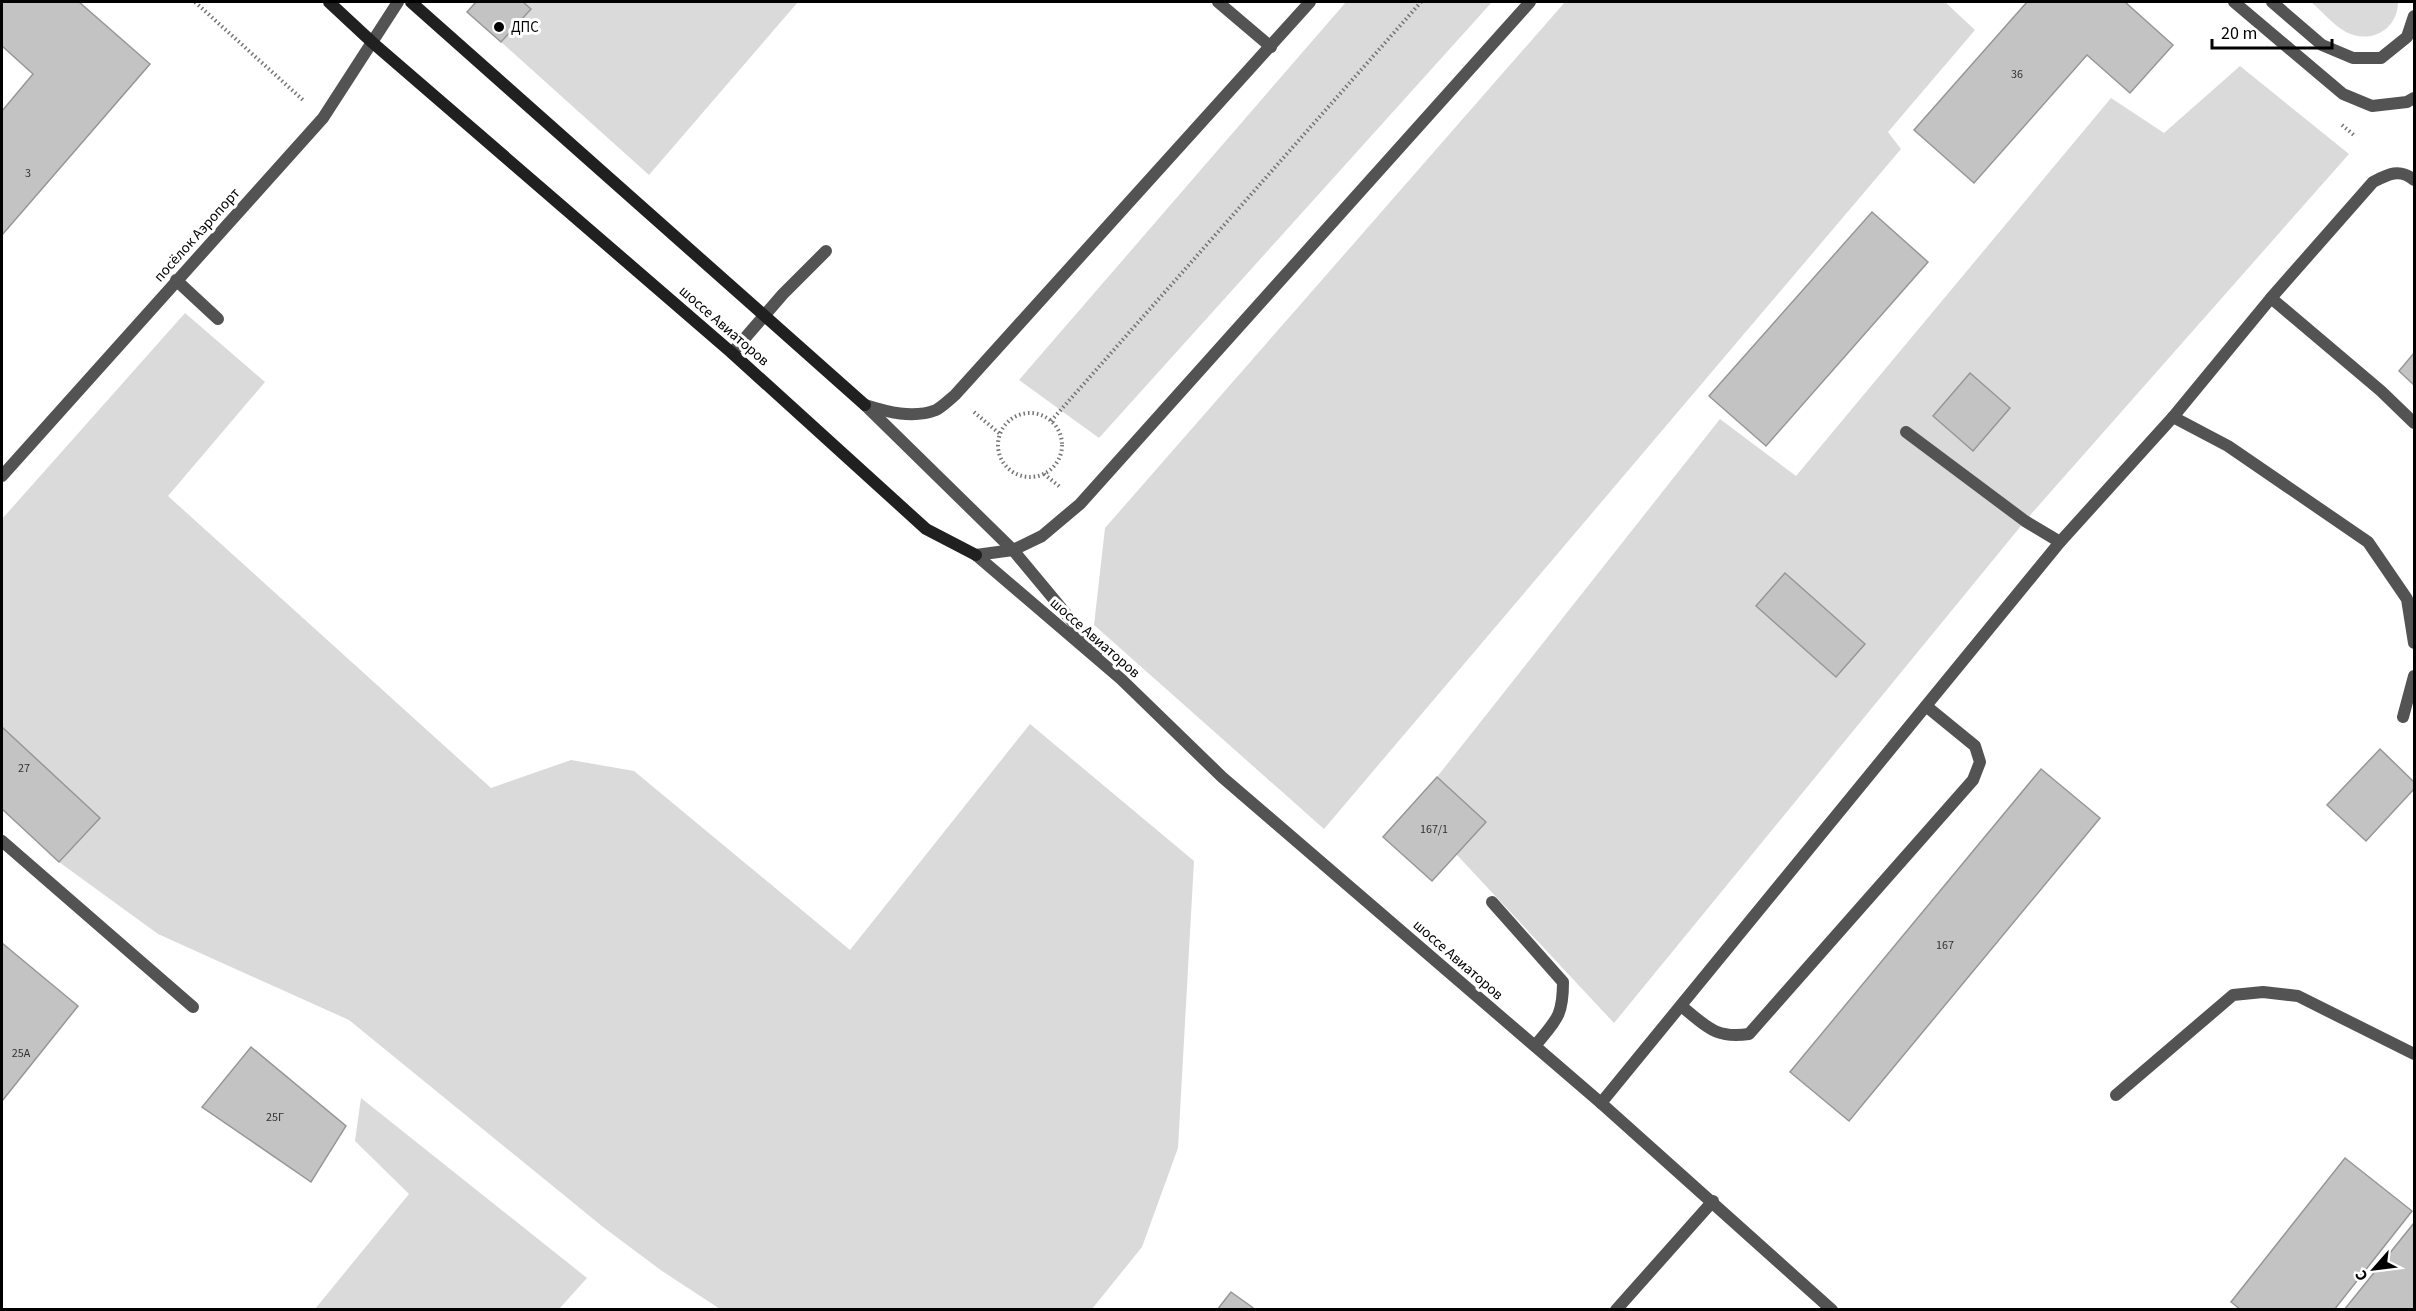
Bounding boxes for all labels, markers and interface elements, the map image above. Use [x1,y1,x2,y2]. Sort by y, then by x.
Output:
scale bar [2212,12,2332,50]
place label: ДПС [511,17,539,38]
marker: ДПС [492,20,506,34]
text: 20 m [2221,21,2257,46]
house number: 36 [2011,66,2023,83]
house number: 3 [25,165,31,182]
street label: посёлок Аэропорт [149,183,245,287]
street label: шоссе Авиаторов [674,281,774,371]
street label: шоссе Авиаторов [1045,593,1145,683]
house number: 27 [18,760,30,777]
house number: 167/1 [1420,821,1448,838]
street label: шоссе Авиаторов [1408,915,1508,1005]
house number: 167 [1936,937,1954,954]
house number: 25А [12,1045,31,1062]
house number: 25Г [266,1109,284,1126]
north arrow [2344,1239,2404,1299]
text: С [2350,1266,2374,1285]

